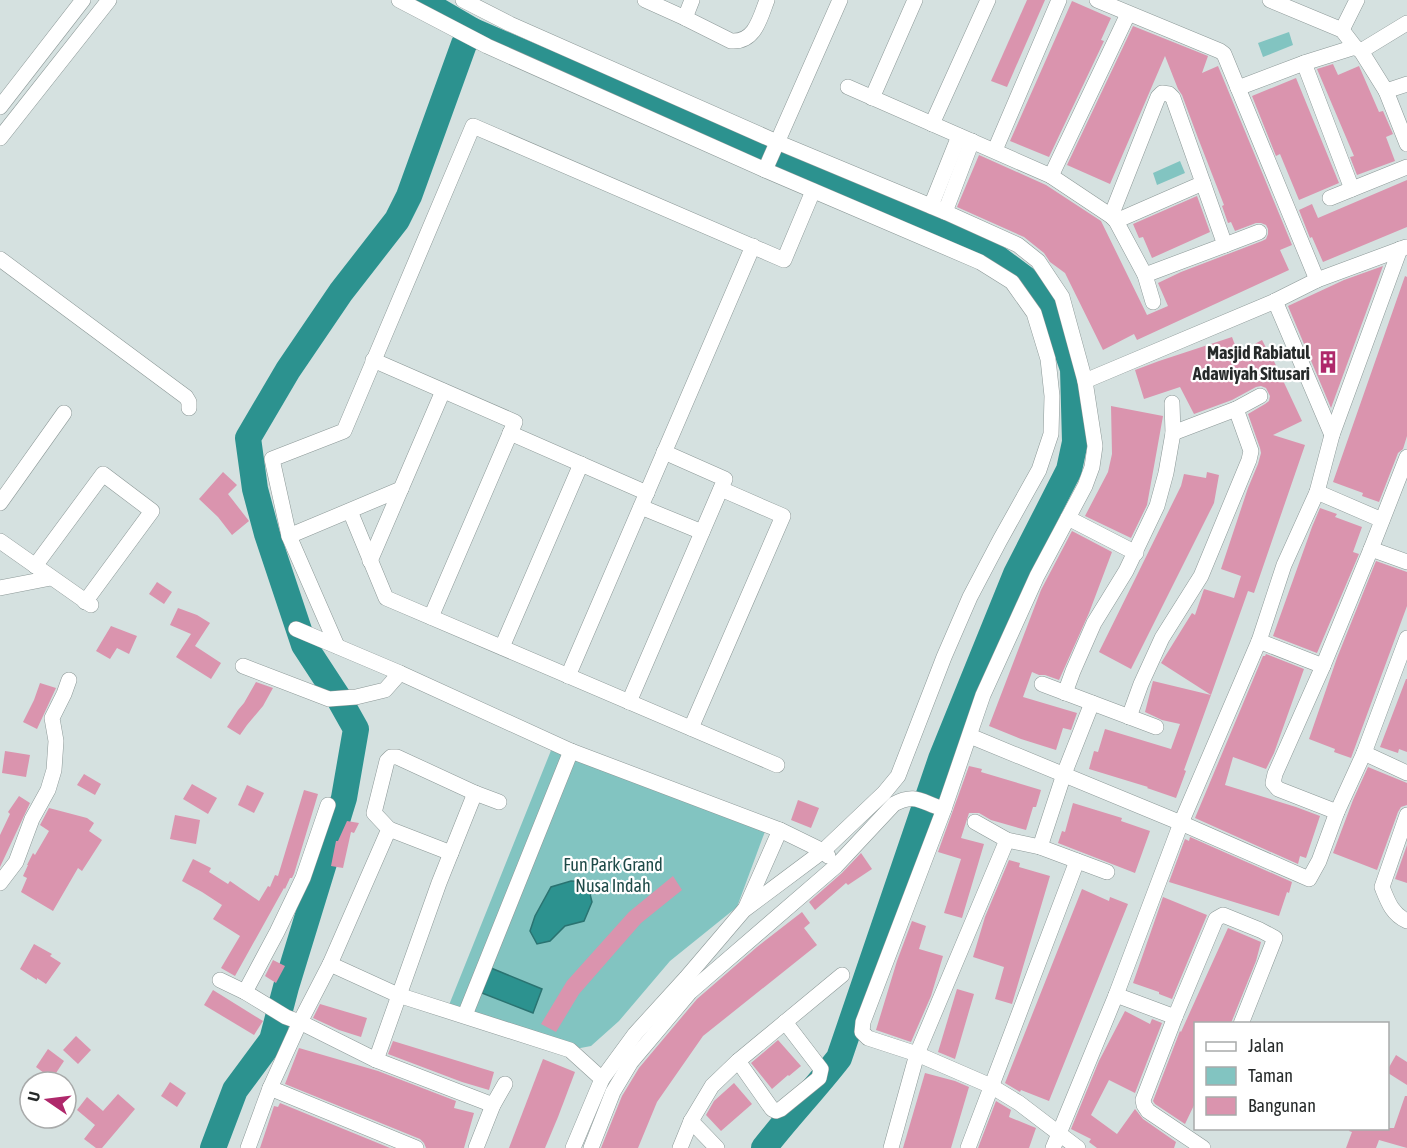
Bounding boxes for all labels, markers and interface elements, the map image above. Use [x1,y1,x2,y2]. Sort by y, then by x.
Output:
place label: Masjid Rabiatul Adawiyah Situsari [1192,342,1310,384]
building icon: Masjid Rabiatul Adawiyah Situsari [1315,349,1341,375]
park label: Fun Park Grand Nusa Indah [563,854,663,896]
legend [1194,1022,1389,1130]
text: Jalan [1248,1035,1284,1056]
text: Taman [1248,1065,1293,1086]
north arrow [18,1070,78,1130]
text: U [24,1090,43,1103]
text: Bangunan [1248,1095,1316,1116]

